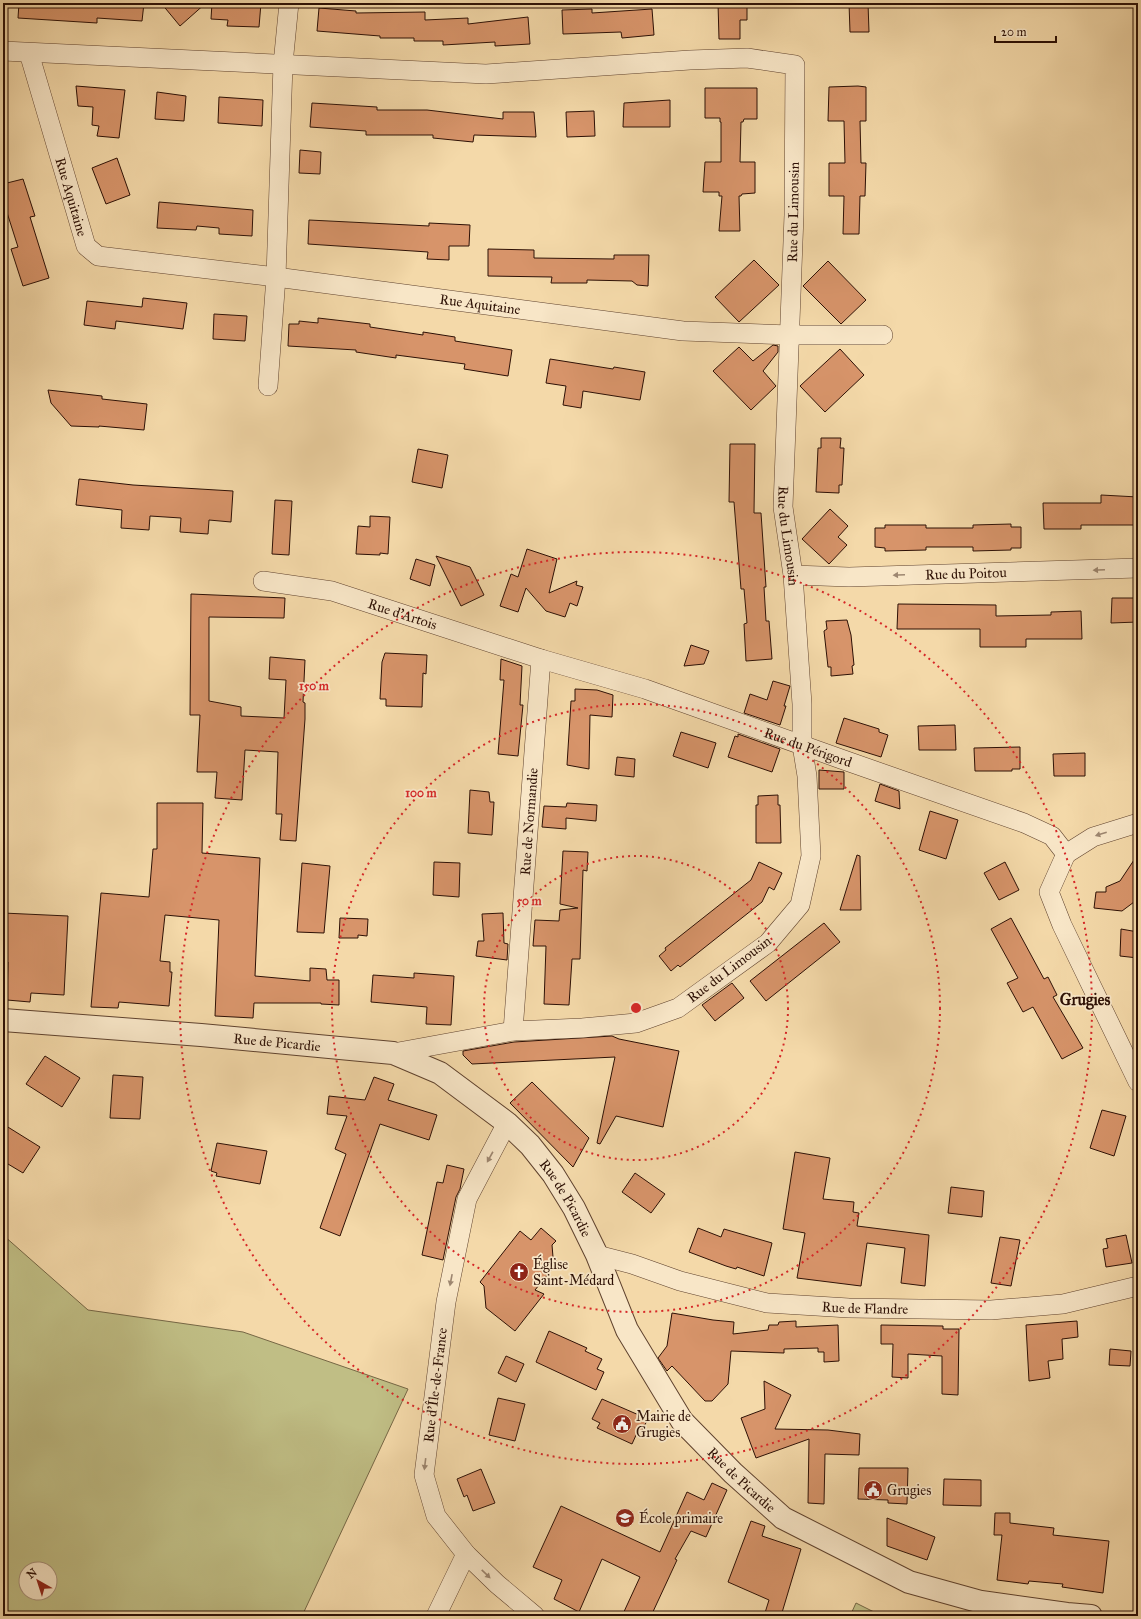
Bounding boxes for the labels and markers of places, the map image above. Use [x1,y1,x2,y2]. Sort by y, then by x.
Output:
centre of rings [629,1001,643,1015]
place label: Église Saint-Médard [533,1254,614,1289]
church icon: Église Saint-Médard [508,1261,530,1283]
place label: Mairie de Grugies [636,1408,691,1441]
public building icon: Mairie de Grugies [611,1413,633,1435]
public building icon: Grugies [862,1479,884,1501]
place label: Grugies [887,1482,931,1499]
school or university icon: École primaire [614,1507,636,1529]
place label: École primaire [639,1508,723,1527]

